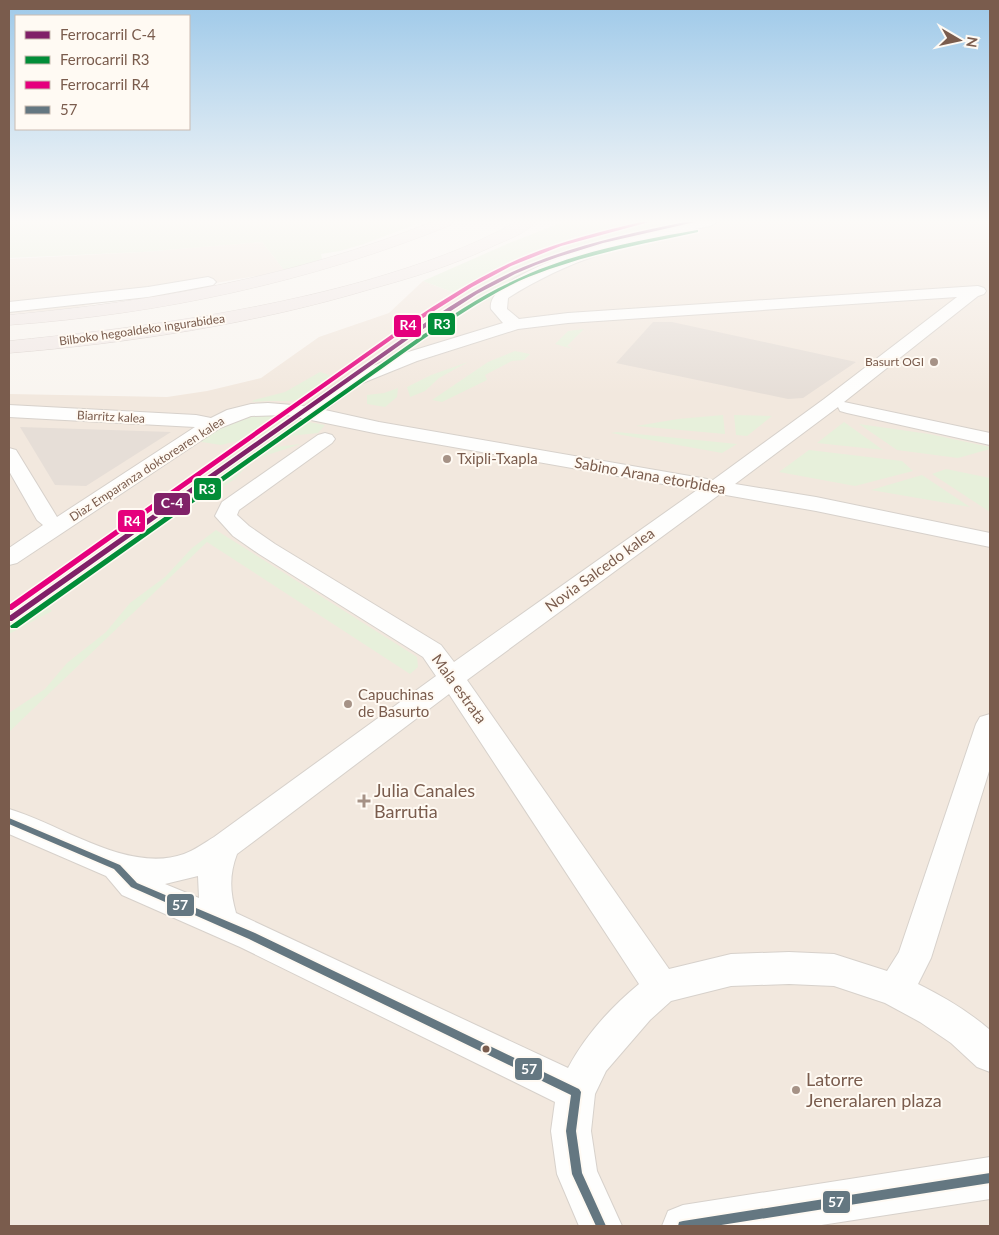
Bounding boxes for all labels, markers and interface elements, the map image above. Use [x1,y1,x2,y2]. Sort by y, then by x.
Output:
legend [15,15,190,130]
north arrow [934,15,984,65]
text: Ferrocarril C-4 [60,25,156,43]
text: N [963,35,982,49]
text: Ferrocarril R3 [60,50,149,68]
text: Ferrocarril R4 [60,75,150,93]
text: 57 [60,100,78,118]
street label: Bilboko hegoaldeko ingurabidea [58,310,226,349]
line badge: R3 [427,312,456,336]
line badge: R4 [393,314,422,338]
text: R3 [433,315,451,332]
text: R4 [399,316,417,333]
place label: Basurt OGI [865,354,924,369]
marker: Basurt OGI [928,356,940,368]
street label: Biarritz kalea [77,407,145,426]
street label: Diaz Emparanza doktorearen kalea [66,413,227,524]
place label: Txipli-Txapla [457,449,538,467]
marker: Txipli-Txapla [441,453,453,465]
street label: Sabino Arana etorbidea [573,453,727,497]
line badge: R3 [193,477,222,501]
text: R3 [198,480,216,497]
line badge: C-4 [153,492,191,516]
text: C-4 [161,494,183,511]
line badge: R4 [117,509,146,533]
text: R4 [123,512,141,529]
street label: Novia Salcedo kalea [541,523,658,615]
street label: Mala estrata [429,650,491,727]
place label: Capuchinas de Basurto [358,685,434,720]
marker: Capuchinas de Basurto [342,698,354,710]
place label: Julia Canales Barrutia [374,779,475,822]
marker: Julia Canales Barrutia [358,795,370,807]
line badge: 57 [166,893,195,917]
text: 57 [172,896,188,913]
unlabelled marker [481,1044,491,1054]
line badge: 57 [514,1057,543,1081]
text: 57 [521,1060,537,1077]
place label: Latorre Jeneralaren plaza [806,1068,942,1111]
marker: Latorre Jeneralaren plaza [790,1084,802,1096]
line badge: 57 [822,1190,851,1214]
text: 57 [828,1193,844,1210]

